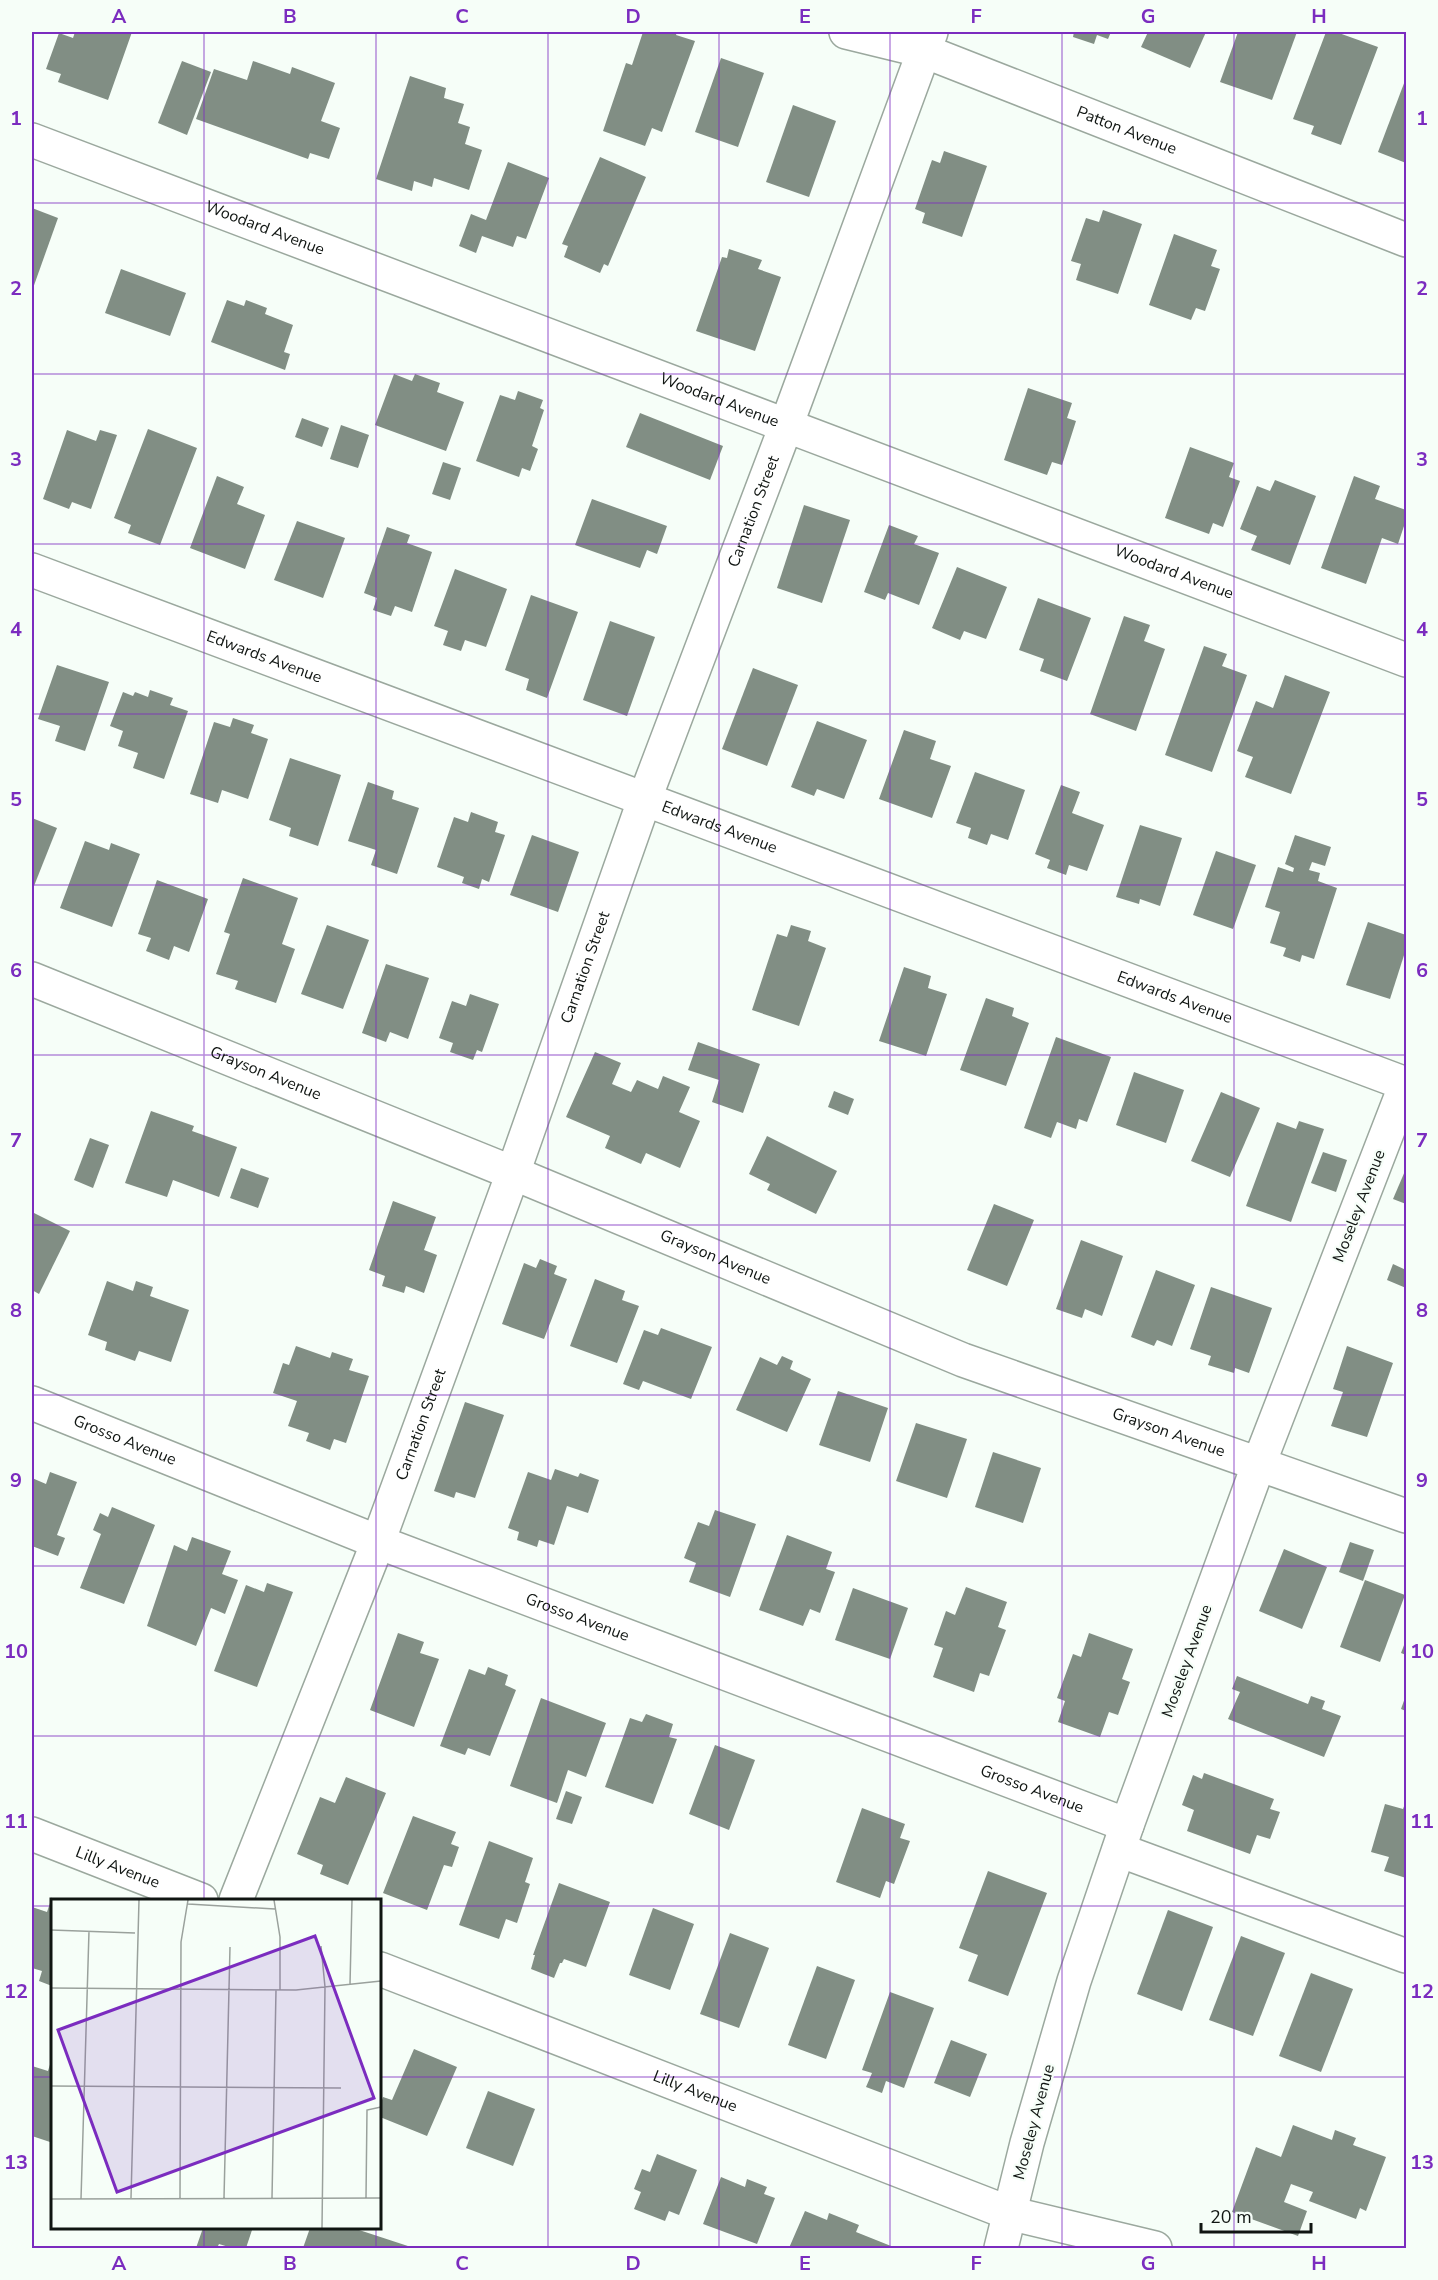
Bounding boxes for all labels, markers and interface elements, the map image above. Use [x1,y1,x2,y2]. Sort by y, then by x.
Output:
text: A [112,3,127,30]
text: B [283,3,297,30]
text: C [455,3,469,30]
text: D [625,3,641,30]
text: E [799,3,811,30]
text: F [970,3,982,30]
text: G [1141,3,1155,30]
text: H [1311,3,1327,30]
street label: Patton Avenue [1073,101,1180,160]
text: 1 [10,105,22,132]
text: 1 [1416,105,1428,132]
street label: Woodard Avenue [202,196,328,261]
text: 2 [10,275,22,302]
text: 2 [1416,275,1428,302]
street label: Woodard Avenue [657,368,782,433]
text: 3 [10,446,22,473]
text: 3 [1416,446,1428,473]
street label: Carnation Street [722,452,785,570]
street label: Woodard Avenue [1111,540,1237,605]
text: 4 [10,616,22,643]
text: 4 [1416,616,1428,643]
street label: Edwards Avenue [203,625,325,689]
text: 5 [10,786,22,813]
text: 5 [1416,786,1428,813]
street label: Edwards Avenue [659,796,780,859]
street label: Carnation Street [555,908,615,1026]
text: 6 [10,957,22,984]
text: 6 [1416,957,1428,984]
street label: Edwards Avenue [1114,966,1235,1029]
street label: Grayson Avenue [207,1041,325,1106]
text: 7 [10,1127,22,1154]
text: 7 [1416,1127,1428,1154]
street label: Moseley Avenue [1327,1147,1391,1265]
street label: Grayson Avenue [657,1224,774,1290]
text: 8 [10,1297,22,1324]
text: 8 [1416,1297,1428,1324]
street label: Carnation Street [390,1365,452,1484]
street label: Grayson Avenue [1109,1402,1228,1462]
street label: Grosso Avenue [70,1410,180,1471]
text: 9 [10,1467,22,1494]
text: 9 [1416,1467,1428,1494]
street label: Grosso Avenue [522,1588,632,1647]
street label: Moseley Avenue [1156,1601,1218,1721]
text: 10 [4,1638,28,1665]
text: 10 [1410,1638,1434,1665]
street label: Grosso Avenue [977,1760,1087,1819]
text: 11 [4,1808,28,1835]
text: 11 [1410,1808,1434,1835]
street label: Lilly Avenue [72,1841,163,1894]
inset map [51,1899,381,2229]
text: 12 [4,1978,28,2005]
text: 12 [1410,1978,1434,2005]
street label: Moseley Avenue [1008,2062,1060,2182]
street label: Lilly Avenue [650,2065,740,2118]
text: 13 [4,2149,28,2176]
text: 13 [1410,2149,1434,2176]
scale bar [1201,2196,1310,2234]
text: 20 m [1210,2205,1252,2229]
text: A [112,2250,127,2277]
text: B [283,2250,297,2277]
text: C [455,2250,469,2277]
text: D [625,2250,641,2277]
text: E [799,2250,811,2277]
text: F [970,2250,982,2277]
text: G [1141,2250,1155,2277]
text: H [1311,2250,1327,2277]

